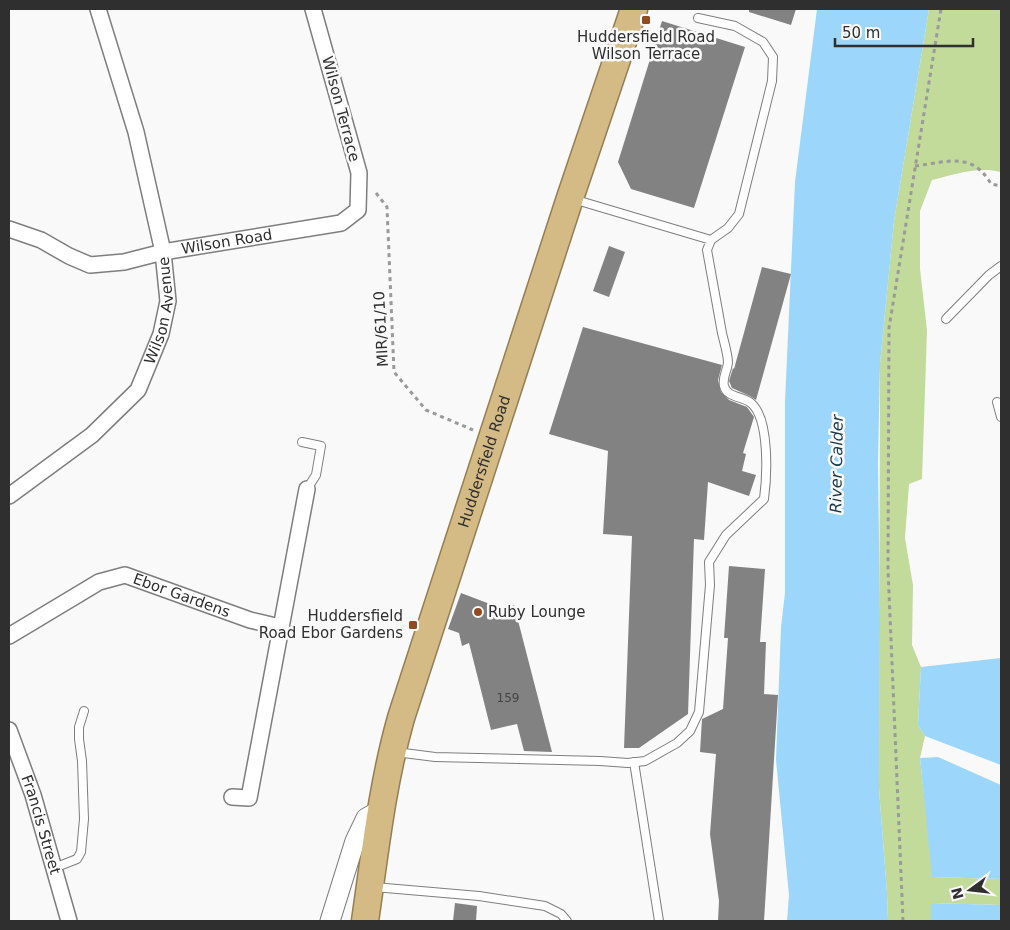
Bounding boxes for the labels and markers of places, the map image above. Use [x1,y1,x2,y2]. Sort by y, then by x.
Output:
marker: Huddersfield Road Wilson Terrace [640,14,652,26]
place label: Huddersfield Road Wilson Terrace [577,28,715,63]
place label: Ruby Lounge [488,603,585,621]
marker: Ruby Lounge [472,606,484,618]
place label: Huddersfield Road Ebor Gardens [259,607,403,642]
marker: Huddersfield Road Ebor Gardens [407,619,419,631]

